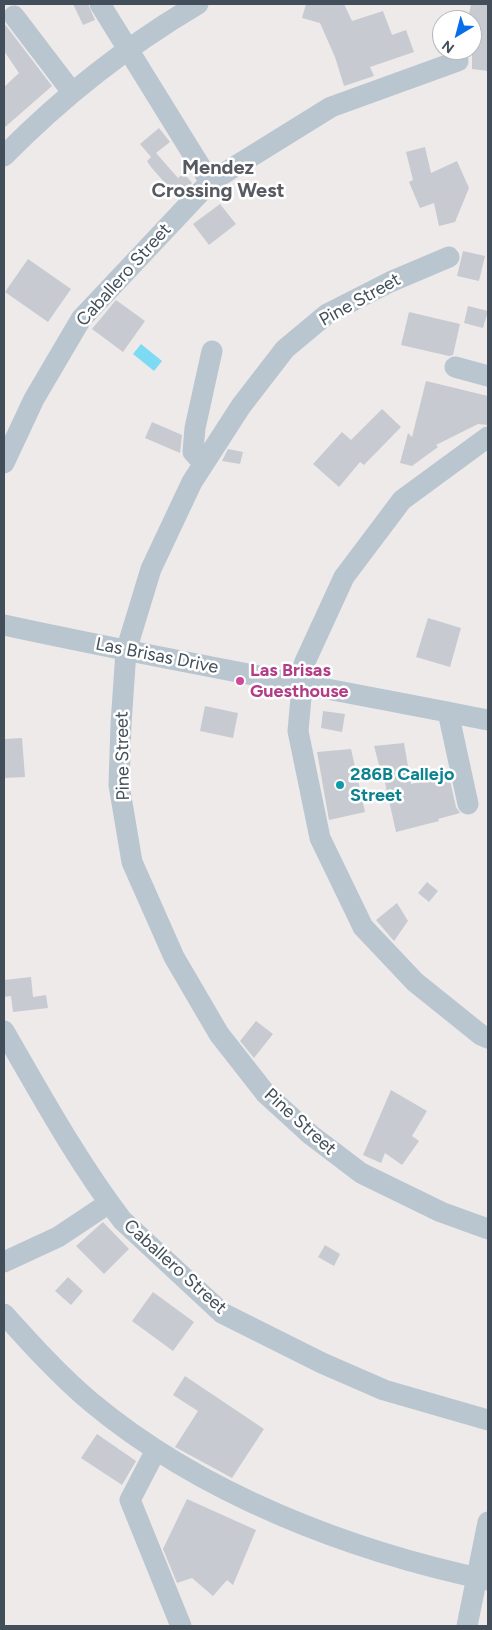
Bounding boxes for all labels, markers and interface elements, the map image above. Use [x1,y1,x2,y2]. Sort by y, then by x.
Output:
north arrow [432,10,482,60]
text: N [439,37,458,57]
district label: Mendez Crossing West [152,156,284,203]
street label: Caballero Street [72,219,176,331]
street label: Pine Street [316,269,404,331]
street label: Las Brisas Drive [94,634,220,678]
place label: Las Brisas Guesthouse [250,660,348,702]
marker: Las Brisas Guesthouse [234,675,246,687]
street label: Pine Street [111,711,135,801]
place label: 286B Callejo Street [350,764,454,806]
marker: 286B Callejo Street [334,779,346,791]
street label: Pine Street [260,1084,340,1160]
street label: Caballero Street [119,1215,231,1319]

